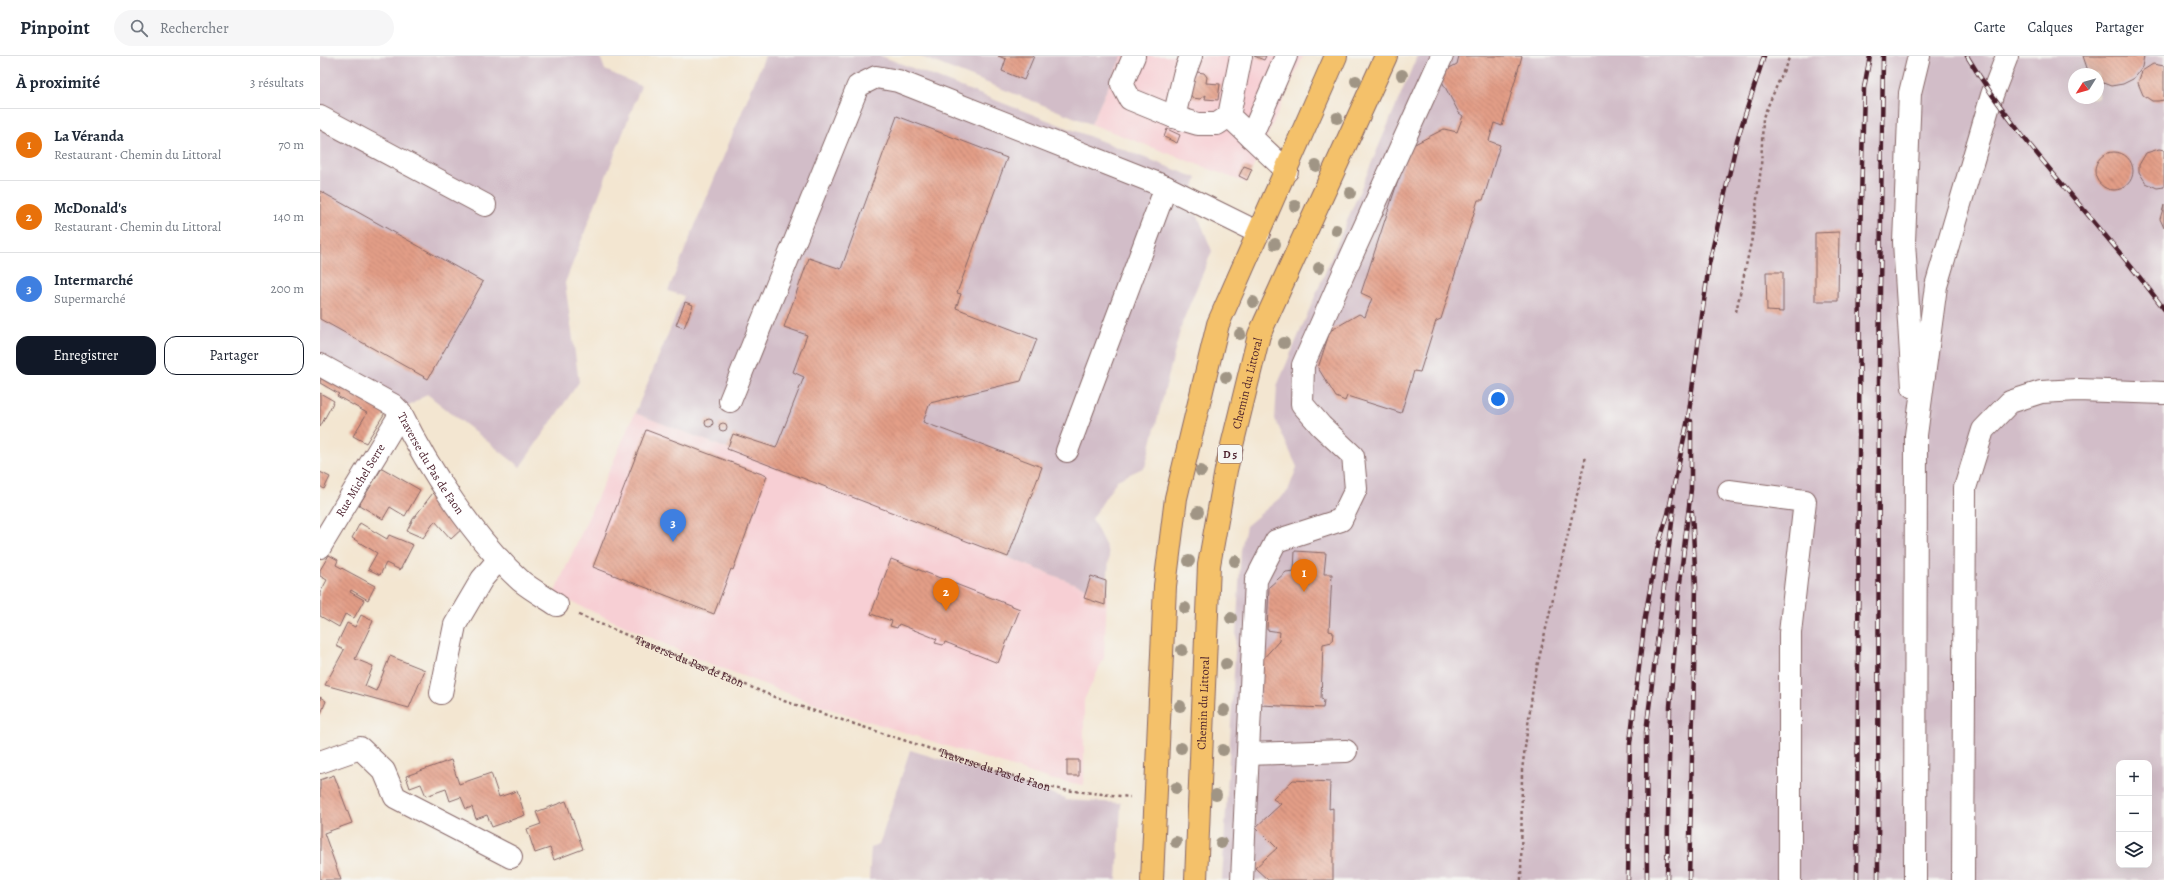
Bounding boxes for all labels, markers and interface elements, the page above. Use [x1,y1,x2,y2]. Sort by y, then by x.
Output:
search box [114,10,394,46]
text: Pinpoint [20,15,90,41]
icon: search [128,17,150,39]
text: Rechercher [160,18,229,38]
text: Carte [1974,18,2005,37]
text: Calques [2027,18,2073,37]
text: Partager [2095,18,2144,37]
north arrow [2068,68,2104,104]
text: À proximité [16,71,100,94]
text: 3 résultats [250,74,304,91]
text: La Véranda [54,126,124,146]
text: 1 [27,136,31,153]
text: 70 m [278,136,304,153]
text: Restaurant · Chemin du Littoral [54,146,221,163]
text: McDonald's [54,198,127,218]
text: 2 [26,208,32,225]
text: 140 m [273,208,304,225]
text: Restaurant · Chemin du Littoral [54,218,221,235]
text: Intermarché [54,270,133,290]
text: 3 [26,280,32,297]
text: 200 m [271,280,304,297]
text: Supermarché [54,290,126,307]
button: Enregistrer [16,336,156,375]
button: Partager [164,336,304,375]
street label: Chemin du Littoral [1228,336,1266,431]
your location [1488,389,1508,409]
street label: Traverse du Pas de Faon [394,410,468,518]
street label: Rue Michel Serre [332,441,389,520]
road number: D 5 [1218,445,1242,463]
pin: 3 [660,509,686,542]
pin: 1 [1291,559,1317,592]
pin: 2 [933,578,959,611]
street label: Traverse du Pas de Faon [633,632,747,691]
street label: Chemin du Littoral [1193,656,1213,750]
street label: Traverse du Pas de Faon [937,744,1052,795]
map controls [2116,760,2152,868]
button: + [2116,760,2152,796]
button: − [2116,796,2152,832]
button: layers [2116,832,2152,868]

